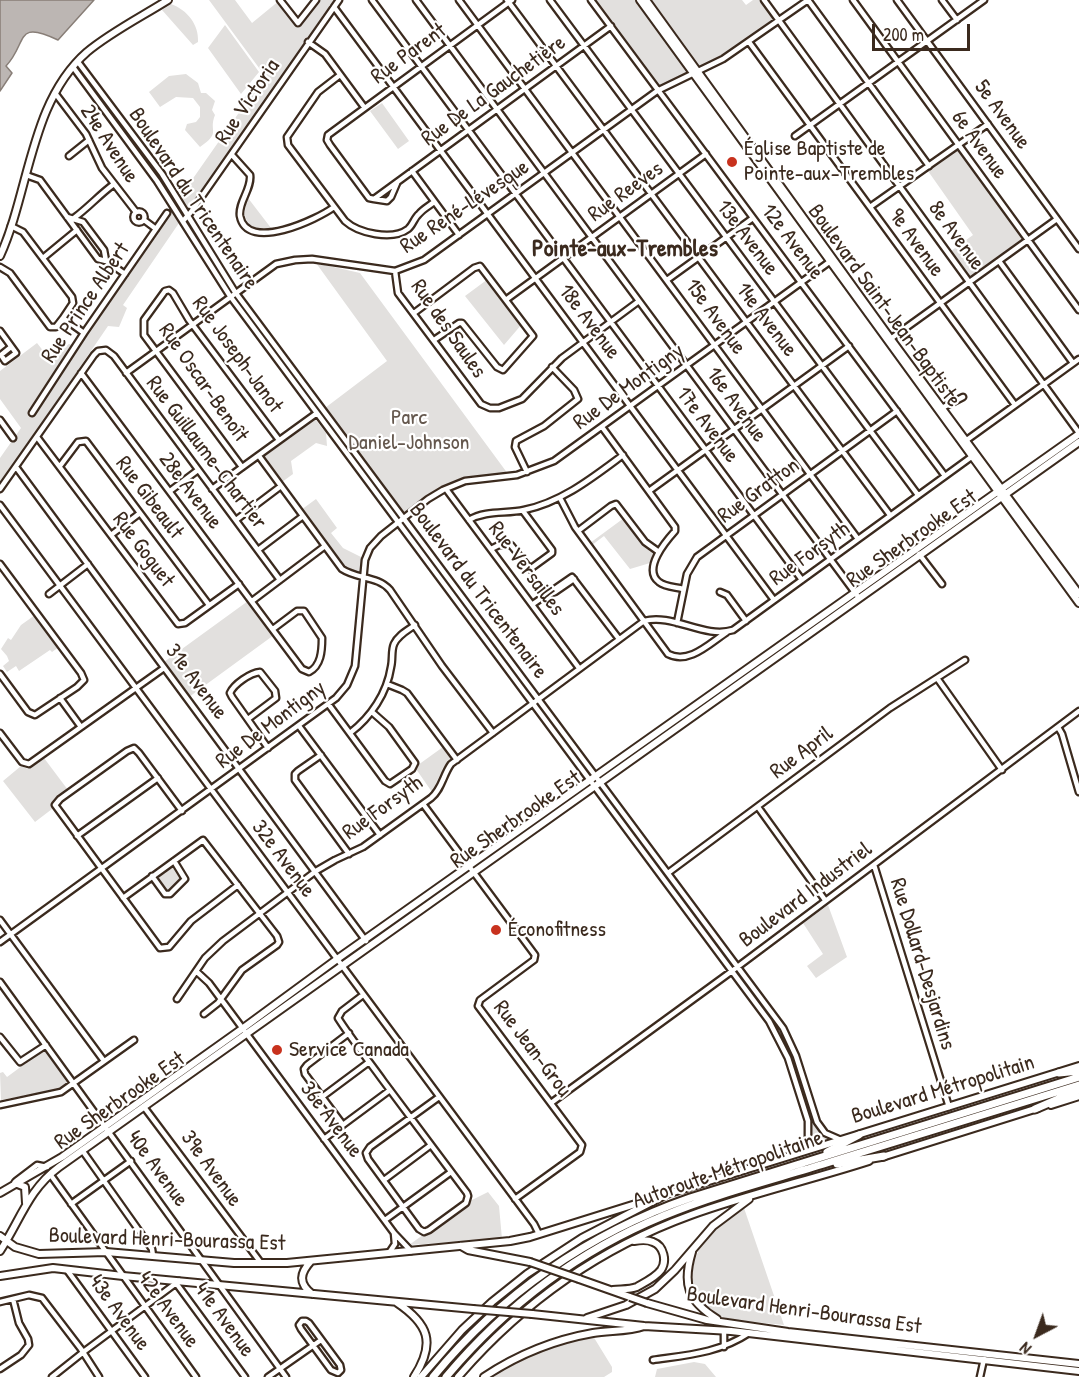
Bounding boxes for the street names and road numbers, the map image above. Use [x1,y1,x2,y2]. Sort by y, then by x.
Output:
street label: Rue Parent [366,18,452,90]
street label: Rue De La Gauchetière [417,30,571,152]
street label: Rue Victoria [210,54,286,150]
street label: 5e Avenue [968,75,1036,155]
street label: 24e Avenue [74,100,144,188]
street label: Boulevard du Tricentenaire [122,103,264,295]
street label: 6e Avenue [945,106,1013,184]
street label: Rue René-Lévesque [396,154,534,260]
street label: Rue Reeves [583,156,669,228]
street label: 13e Avenue [710,195,784,281]
street label: 8e Avenue [922,196,990,276]
street label: 12e Avenue [755,199,829,285]
street label: Boulevard Saint-Jean-Baptiste [802,200,966,412]
street label: 9e Avenue [882,204,950,282]
street label: Rue Prince Albert [36,238,136,368]
street label: 15e Avenue [679,274,751,360]
street label: Rue des Saules [404,275,492,383]
street label: 14e Avenue [730,278,802,362]
street label: 18e Avenue [552,279,626,365]
street label: Rue Joseph-Janot [186,292,288,418]
street label: Rue Oscar-Benoît [152,318,254,448]
street label: Rue De Montigny [569,338,689,436]
street label: 16e Avenue [700,362,772,448]
street label: Rue Guillaume-Chartier [140,371,272,535]
street label: 17e Avenue [670,382,744,468]
street label: 28e Avenue [153,447,227,535]
street label: Rue Gibeault [109,451,189,545]
street label: Rue Gratton [713,453,805,529]
street label: Rue Sherbrooke Est [842,484,982,594]
street label: Boulevard du Tricentenaire [403,498,553,684]
street label: Rue Goguet [106,507,180,593]
street label: Rue Forsyth [765,516,855,592]
street label: Rue Versailles [482,517,570,621]
street label: 31e Avenue [159,639,233,725]
street label: Rue De Montigny [211,675,331,775]
street label: Rue April [765,721,839,785]
street label: Rue Sherbrooke Est [446,765,586,875]
street label: Rue Forsyth [338,770,428,846]
street label: 32e Avenue [245,815,321,903]
street label: Boulevard Industriel [734,836,878,954]
street label: Rue Dollard-Desjardins [883,875,961,1053]
street label: Rue Jean-Grou [487,996,577,1102]
street label: Rue Sherbrooke Est [50,1046,190,1156]
street label: Boulevard Métropolitain [848,1050,1038,1130]
street label: 36e Avenue [294,1077,368,1163]
street label: Autoroute Métropolitaine [630,1125,826,1215]
street label: 40e Avenue [121,1126,193,1212]
street label: 39e Avenue [175,1126,247,1212]
street label: Boulevard Henri-Bourassa Est [48,1223,286,1257]
street label: 42e Avenue [131,1267,205,1353]
street label: 43e Avenue [83,1270,155,1356]
street label: 41e Avenue [188,1278,260,1362]
street label: Boulevard Henri-Bourassa Est [685,1281,923,1341]

